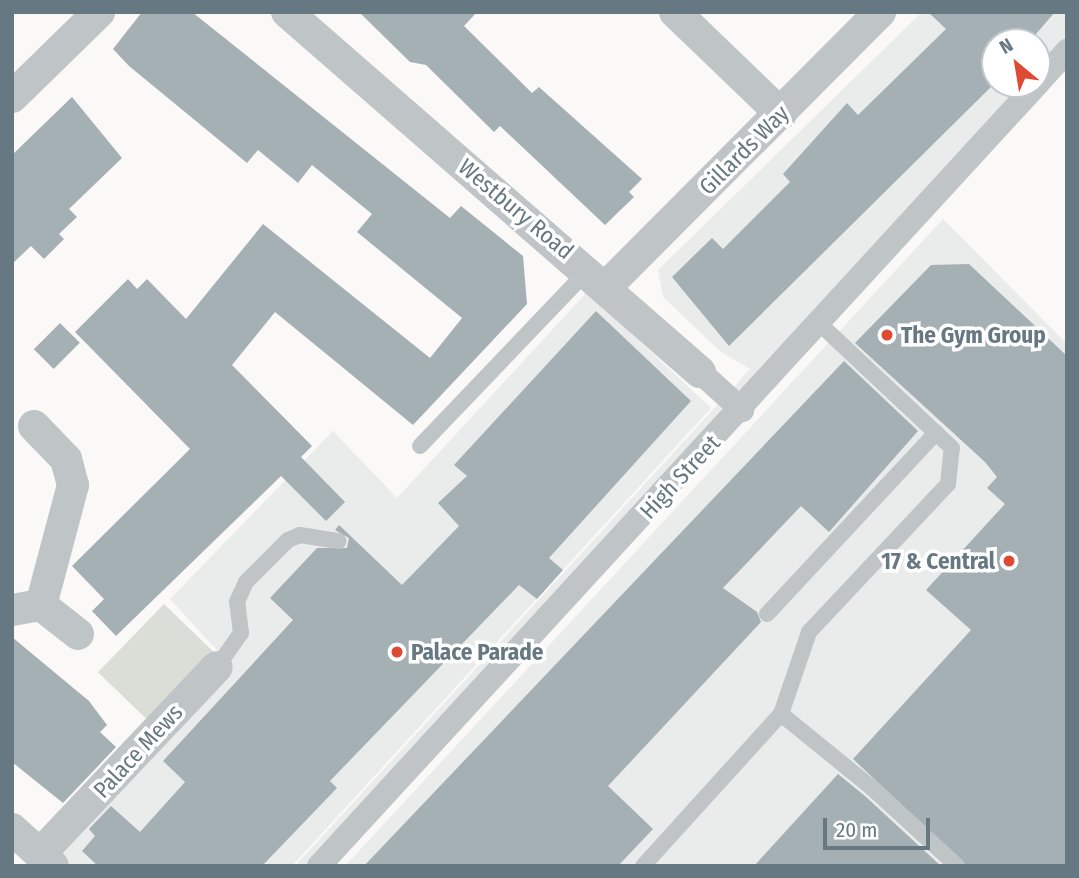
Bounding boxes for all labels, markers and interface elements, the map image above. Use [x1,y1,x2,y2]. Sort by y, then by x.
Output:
north arrow [981,28,1051,98]
text: N [996,33,1017,59]
street label: Gillards Way [694,100,794,200]
street label: Westbury Road [453,153,579,265]
place label: The Gym Group [901,321,1046,349]
marker: The Gym Group [879,327,895,343]
street label: High Street [634,429,726,525]
place label: 17 & Central [881,547,995,575]
marker: 17 & Central [1001,553,1017,569]
place label: Palace Parade [411,638,543,666]
marker: Palace Parade [389,644,405,660]
street label: Palace Mews [88,698,188,804]
scale bar [827,804,934,848]
text: 20 m [836,817,877,843]

